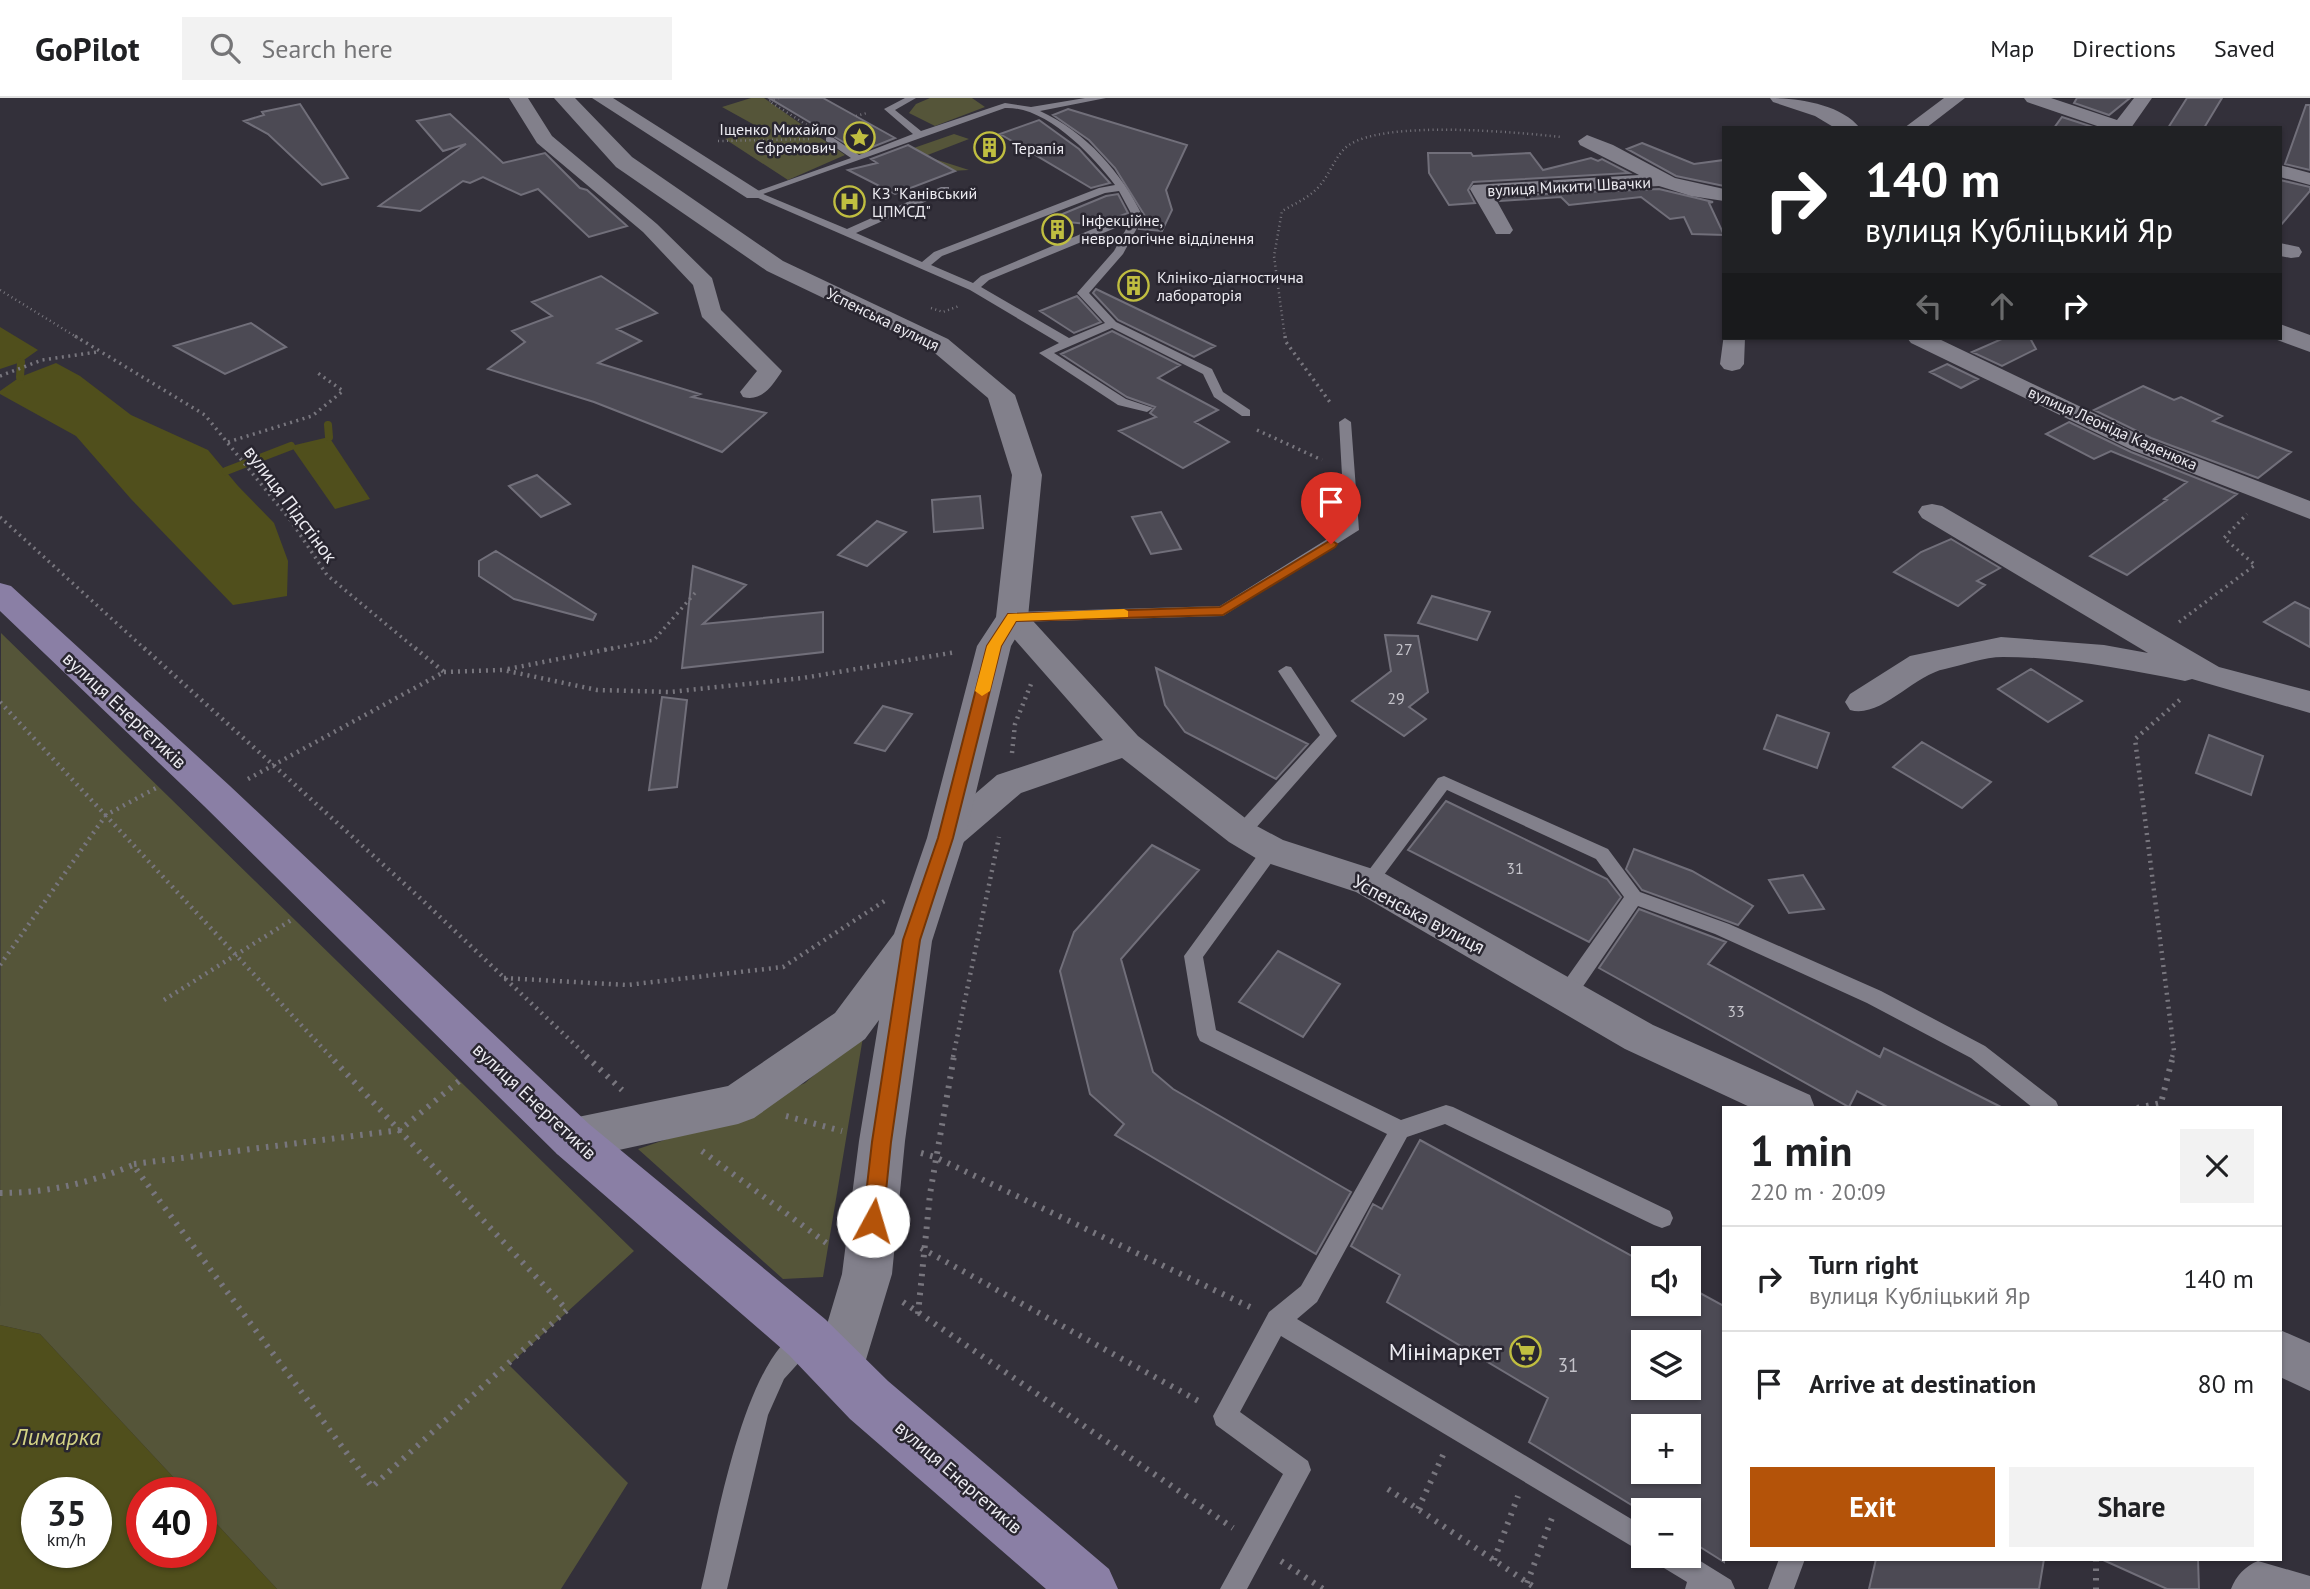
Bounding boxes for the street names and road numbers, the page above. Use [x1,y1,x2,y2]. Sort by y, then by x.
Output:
street label: вулиця Микити Швачки [1487,172,1651,200]
street label: Успенська вулиця [823,283,943,355]
street label: вулиця Леоніда Каденюка [2025,382,2201,474]
street label: вулиця Підстінок [239,441,343,567]
street label: вулиця Енергетиків [58,646,192,774]
street label: Успенська вулиця [1349,869,1489,959]
street label: вулиця Енергетиків [468,1037,602,1165]
street label: вулиця Енергетиків [890,1415,1028,1539]

